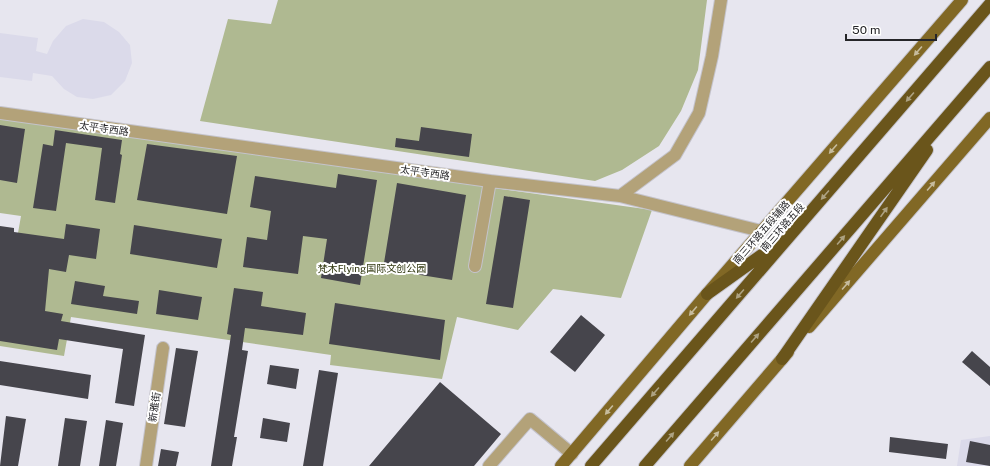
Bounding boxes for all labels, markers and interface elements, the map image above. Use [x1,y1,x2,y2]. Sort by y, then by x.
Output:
scale bar [846,16,936,42]
text: 50 m [852,23,880,37]
one-way arrow [913,45,922,56]
one-way arrow [905,91,914,102]
street label: 太平寺西路 [78,119,130,137]
one-way arrow [828,144,837,154]
street label: 太平寺西路 [399,163,451,181]
one-way arrow [926,181,935,192]
one-way arrow [821,191,830,200]
street label: 南三环路五段辅路 [730,198,792,266]
street label: 南三环路五段 [758,200,806,254]
one-way arrow [880,207,888,217]
one-way arrow [836,235,845,245]
park label: 梵木Flying国际文创公园 [318,262,426,274]
one-way arrow [841,279,850,290]
one-way arrow [736,289,745,298]
one-way arrow [688,306,697,316]
one-way arrow [751,333,760,344]
one-way arrow [650,387,659,397]
street label: 新雅街 [146,391,162,423]
one-way arrow [604,405,613,415]
one-way arrow [666,431,675,442]
one-way arrow [711,431,720,442]

